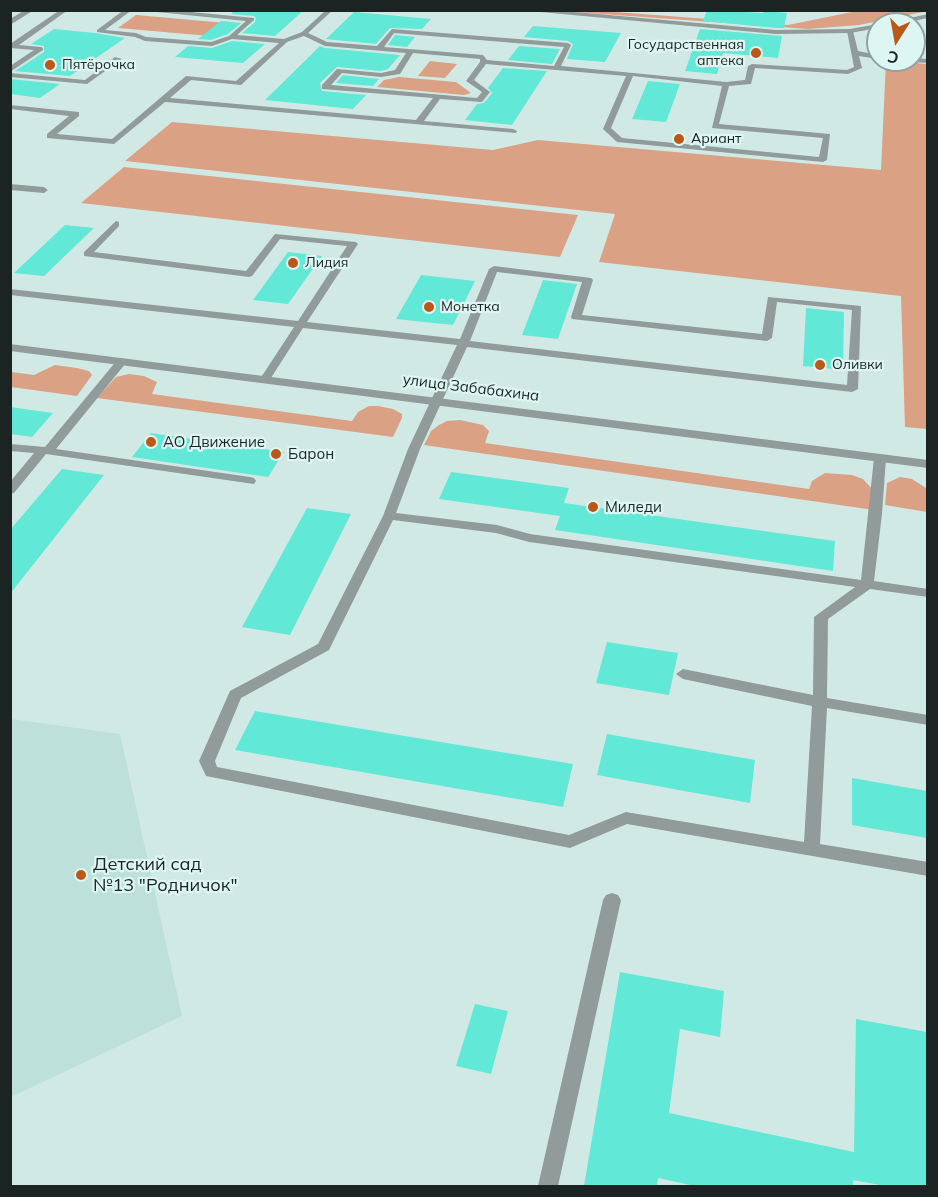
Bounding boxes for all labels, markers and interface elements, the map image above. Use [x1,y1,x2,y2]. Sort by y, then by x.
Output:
north arrow [866,12,926,72]
place label: Государственная аптека [628,37,744,70]
marker: Государственная аптека [749,46,763,60]
text: С [886,47,900,69]
place label: Пятёрочка [62,57,135,73]
marker: Пятёрочка [43,58,57,72]
place label: Ариант [691,131,741,147]
marker: Ариант [672,132,686,146]
place label: Лидия [305,255,349,271]
marker: Лидия [286,256,300,270]
place label: Монетка [441,299,500,315]
marker: Монетка [422,300,436,314]
place label: Оливки [832,357,883,373]
marker: Оливки [813,358,827,372]
street label: улица Забабахина [402,371,540,405]
place label: АО Движение [163,433,265,451]
marker: АО Движение [144,435,158,449]
place label: Барон [288,445,334,463]
marker: Барон [269,447,283,461]
place label: Миледи [605,498,662,516]
marker: Миледи [586,500,600,514]
place label: Детский сад №13 "Родничок" [93,854,238,896]
marker: Детский сад №13 "Родничок" [74,868,88,882]

